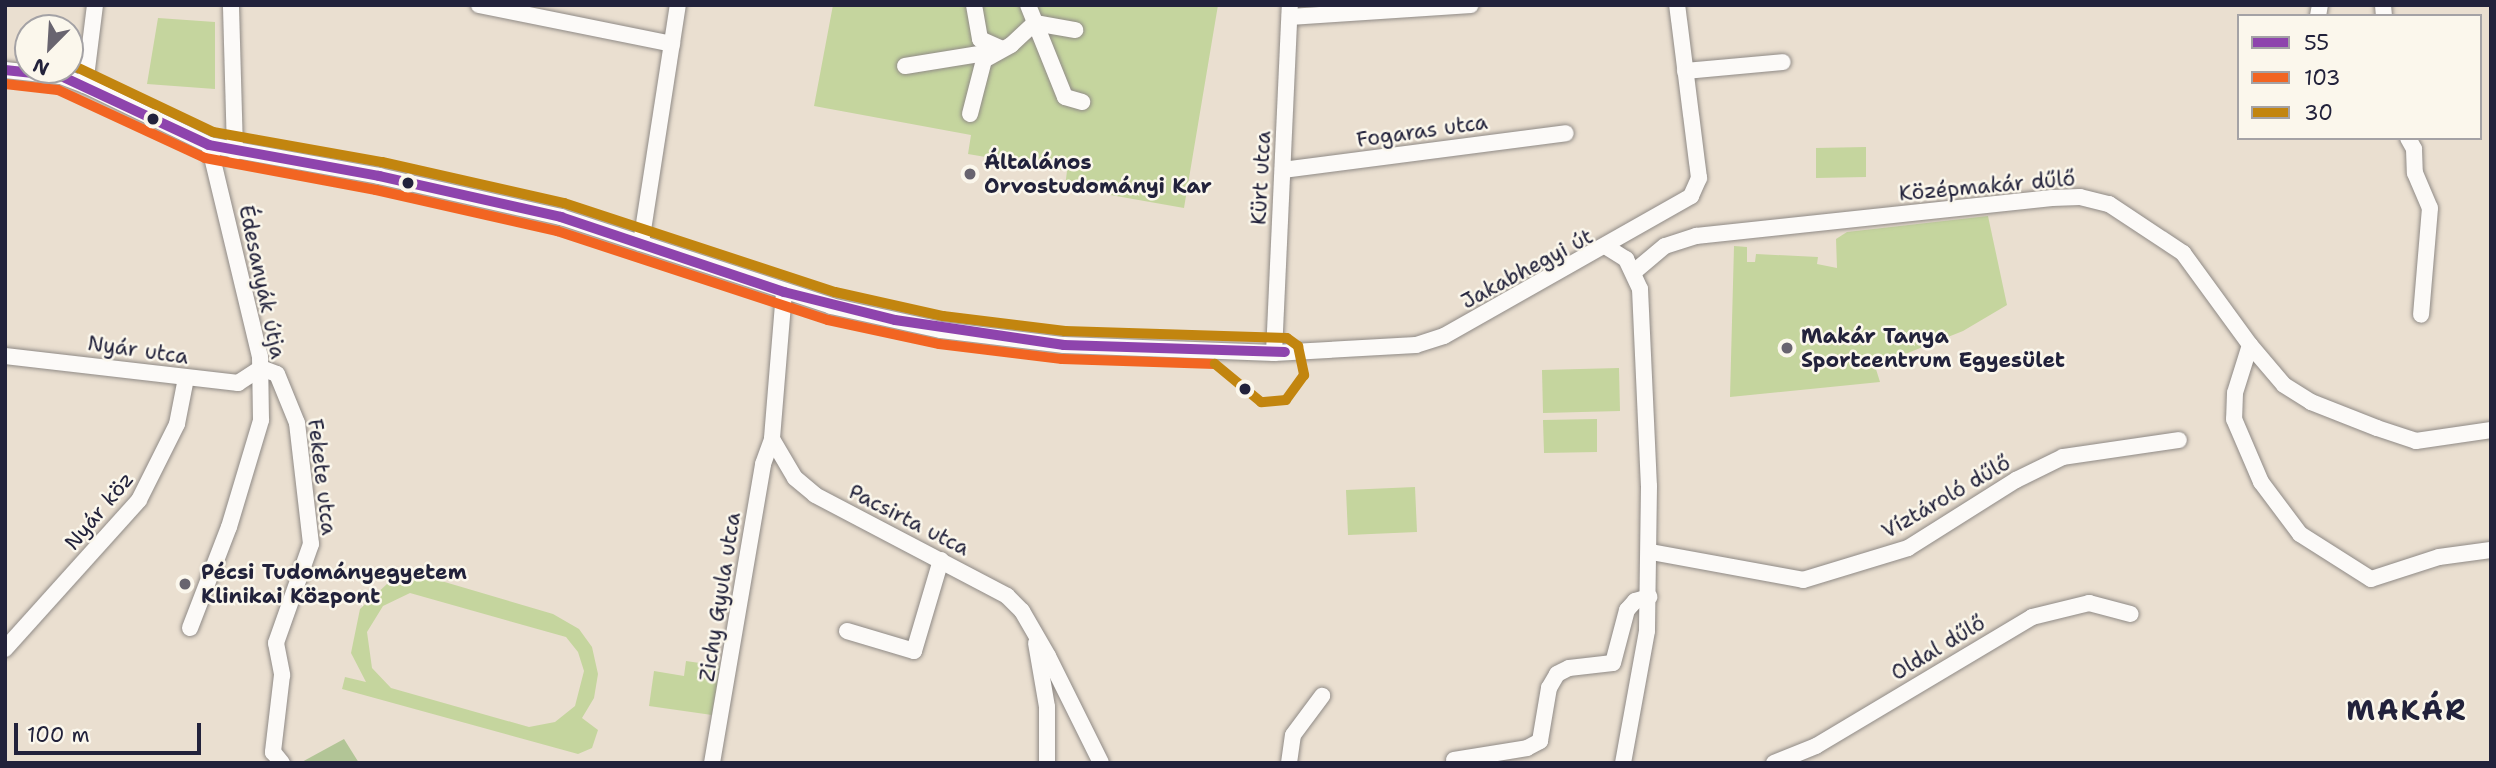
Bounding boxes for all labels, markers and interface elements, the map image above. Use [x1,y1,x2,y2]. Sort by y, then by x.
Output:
north arrow [14,14,84,84]
legend [2237,14,2482,140]
text: 55 [2304,29,2329,57]
text: N [29,52,53,81]
text: 103 [2304,64,2341,92]
text: 30 [2304,99,2333,127]
street label: Fogaras utca [1355,109,1489,153]
unlabelled marker [146,112,160,126]
street label: Kürt utca [1246,130,1276,226]
place label: Általános Orvostudományi Kar [984,149,1212,199]
marker: Általános Orvostudományi Kar [962,166,978,182]
street label: Középmakár dűlő [1898,166,2076,206]
unlabelled marker [401,176,415,190]
street label: Édesanyák útja [233,203,291,361]
street label: Jakabhegyi út [1457,224,1597,314]
place label: Makár Tanya Sportcentrum Egyesület [1801,323,2065,373]
street label: Nyár utca [86,330,190,370]
marker: Makár Tanya Sportcentrum Egyesület [1779,340,1795,356]
unlabelled marker [1238,382,1252,396]
street label: Fekete utca [302,417,342,537]
street label: Víztároló dűlő [1877,450,2015,544]
street label: Nyár köz [59,467,139,555]
street label: Pacsirta utca [845,479,973,561]
street label: Zichy Gyula utca [694,511,746,683]
place label: Pécsi Tudományegyetem Klinikai Központ [201,559,467,609]
marker: Pécsi Tudományegyetem Klinikai Központ [175,574,195,594]
street label: Oldal dűlő [1886,610,1990,686]
district label: MAKÁR [2347,693,2467,727]
scale bar [18,708,205,752]
text: 100 m [27,721,90,749]

